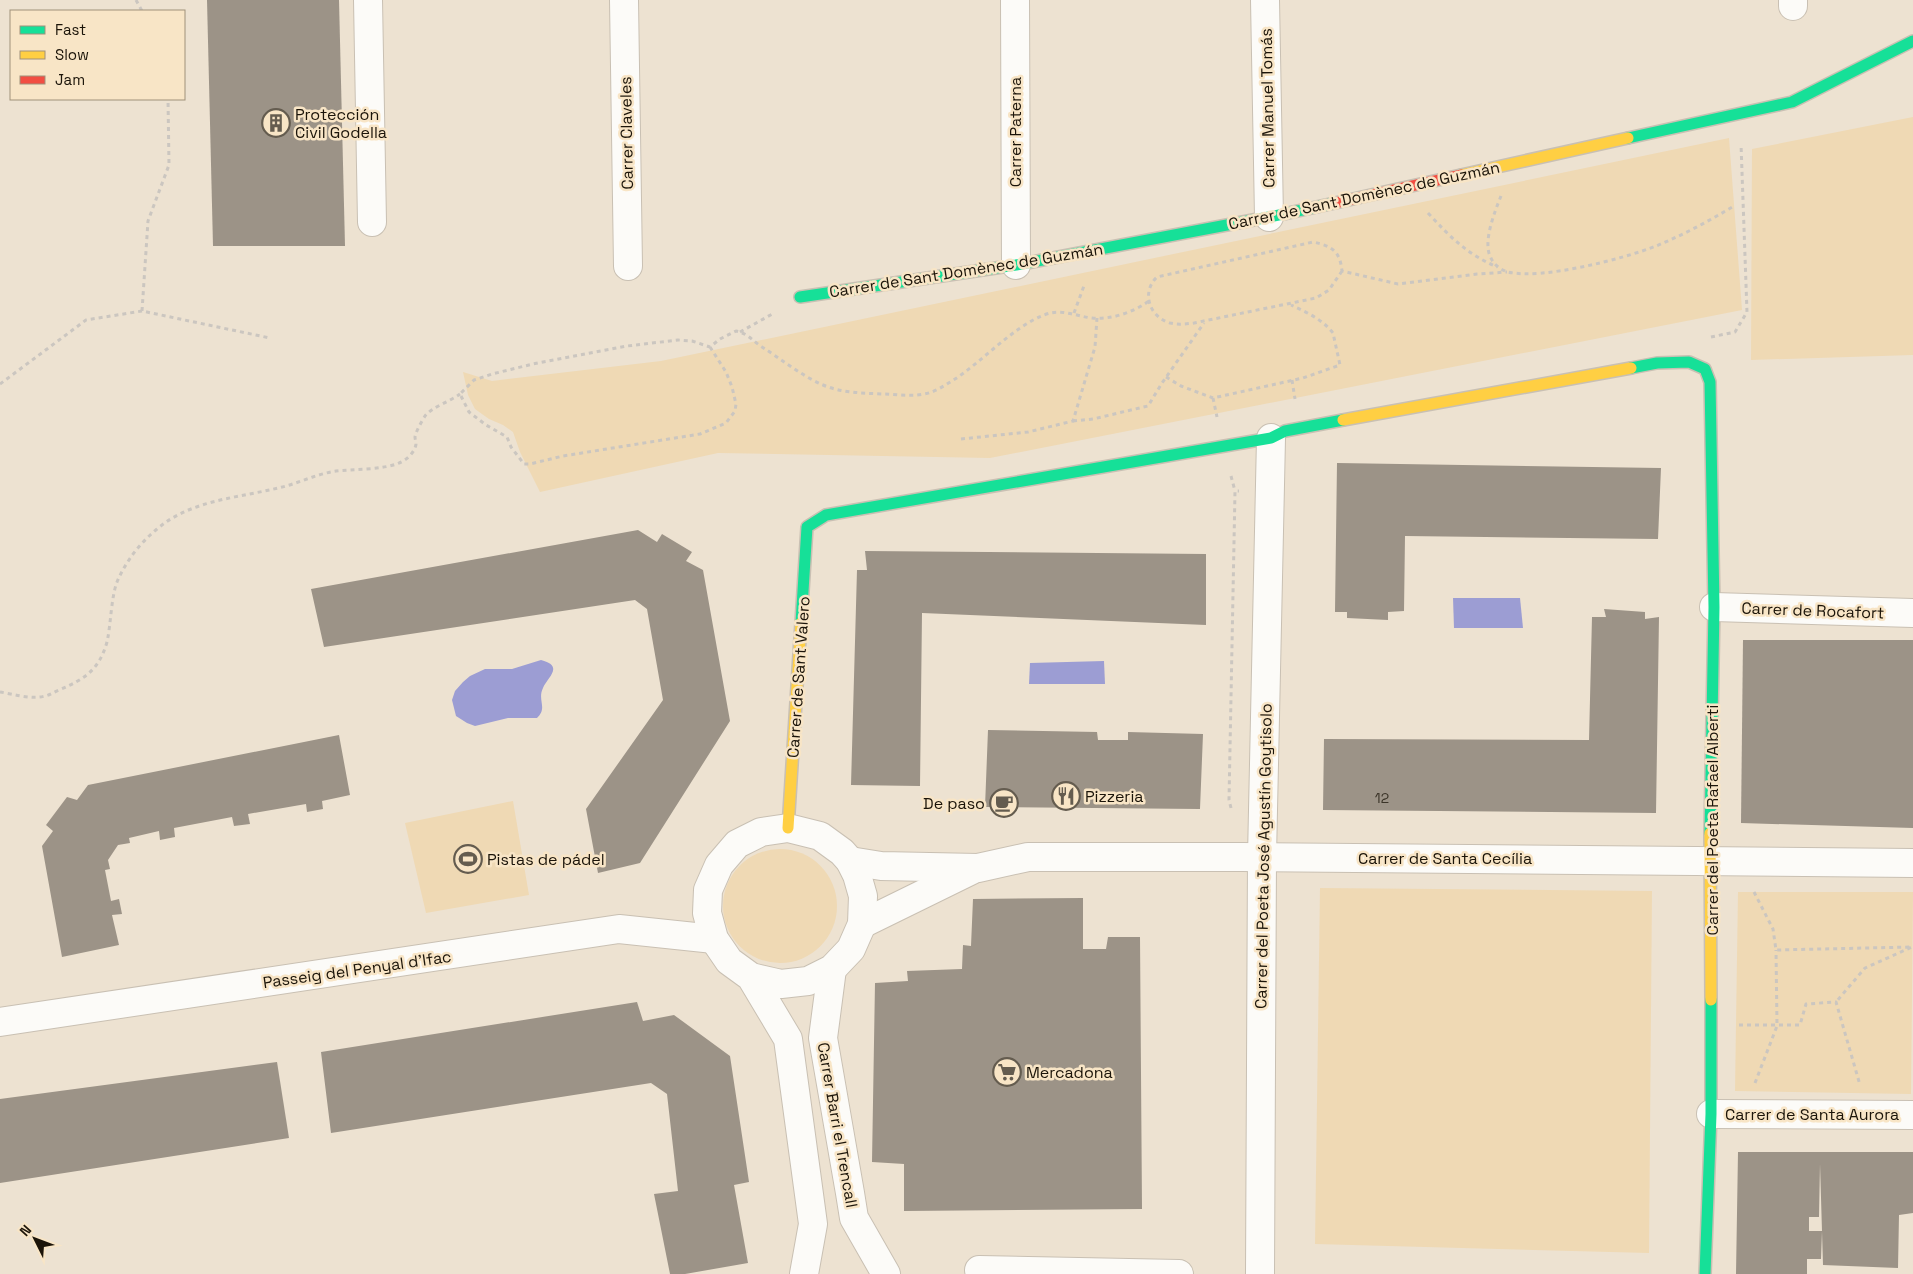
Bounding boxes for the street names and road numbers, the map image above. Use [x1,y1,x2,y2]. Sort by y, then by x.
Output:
street label: Carrer Manuel Tomás [1256,28,1279,188]
street label: Carrer Claveles [615,76,638,190]
street label: Carrer Paterna [1005,77,1026,187]
street label: Carrer de Sant Domènec de Guzmán [1227,156,1502,235]
street label: Carrer de Sant Domènec de Guzmán [828,238,1104,303]
street label: Carrer de Sant Valero [782,595,815,759]
street label: Carrer de Rocafort [1741,598,1885,623]
street label: Carrer del Poeta José Agustín Goytisolo [1250,703,1277,1009]
street label: Carrer del Poeta Rafael Alberti [1702,705,1723,935]
street label: Carrer de Santa Cecília [1358,848,1532,869]
street label: Passeig del Penyal d'Ifac [261,946,453,993]
street label: Carrer Barri el Trencall [813,1041,862,1209]
street label: Carrer de Santa Aurora [1725,1104,1899,1125]

